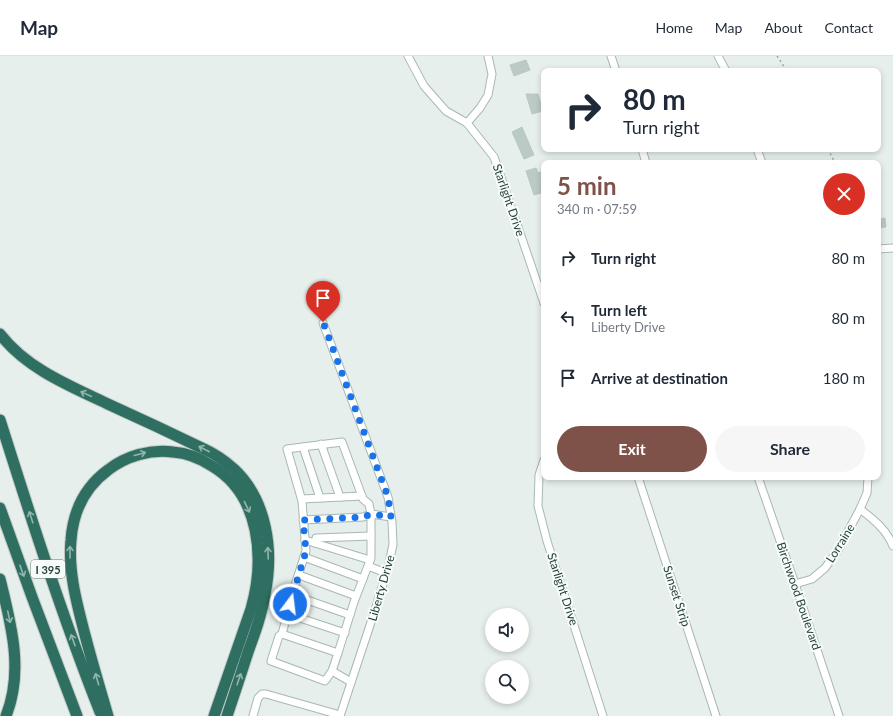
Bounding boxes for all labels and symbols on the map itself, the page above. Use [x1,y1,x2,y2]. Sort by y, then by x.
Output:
street label: Starlight Drive [490,162,528,238]
pin [306,281,340,322]
one-way arrow [80,390,92,397]
one-way arrow [198,444,210,452]
one-way arrow [134,450,147,458]
one-way arrow [244,500,252,512]
one-way arrow [27,511,34,524]
street label: Lorraine [822,521,858,565]
street label: Birchwood Boulevard [774,540,824,652]
one-way arrow [66,546,74,559]
one-way arrow [265,547,272,560]
street label: Starlight Drive [544,551,582,627]
street label: Liberty Drive [364,553,398,623]
road number: I 395 [31,560,65,578]
street label: Sunset Strip [660,564,694,629]
one-way arrow [19,565,26,578]
position arrow [269,583,311,625]
one-way arrow [5,610,13,623]
one-way arrow [69,634,76,647]
one-way arrow [93,672,100,685]
one-way arrow [236,673,243,686]

